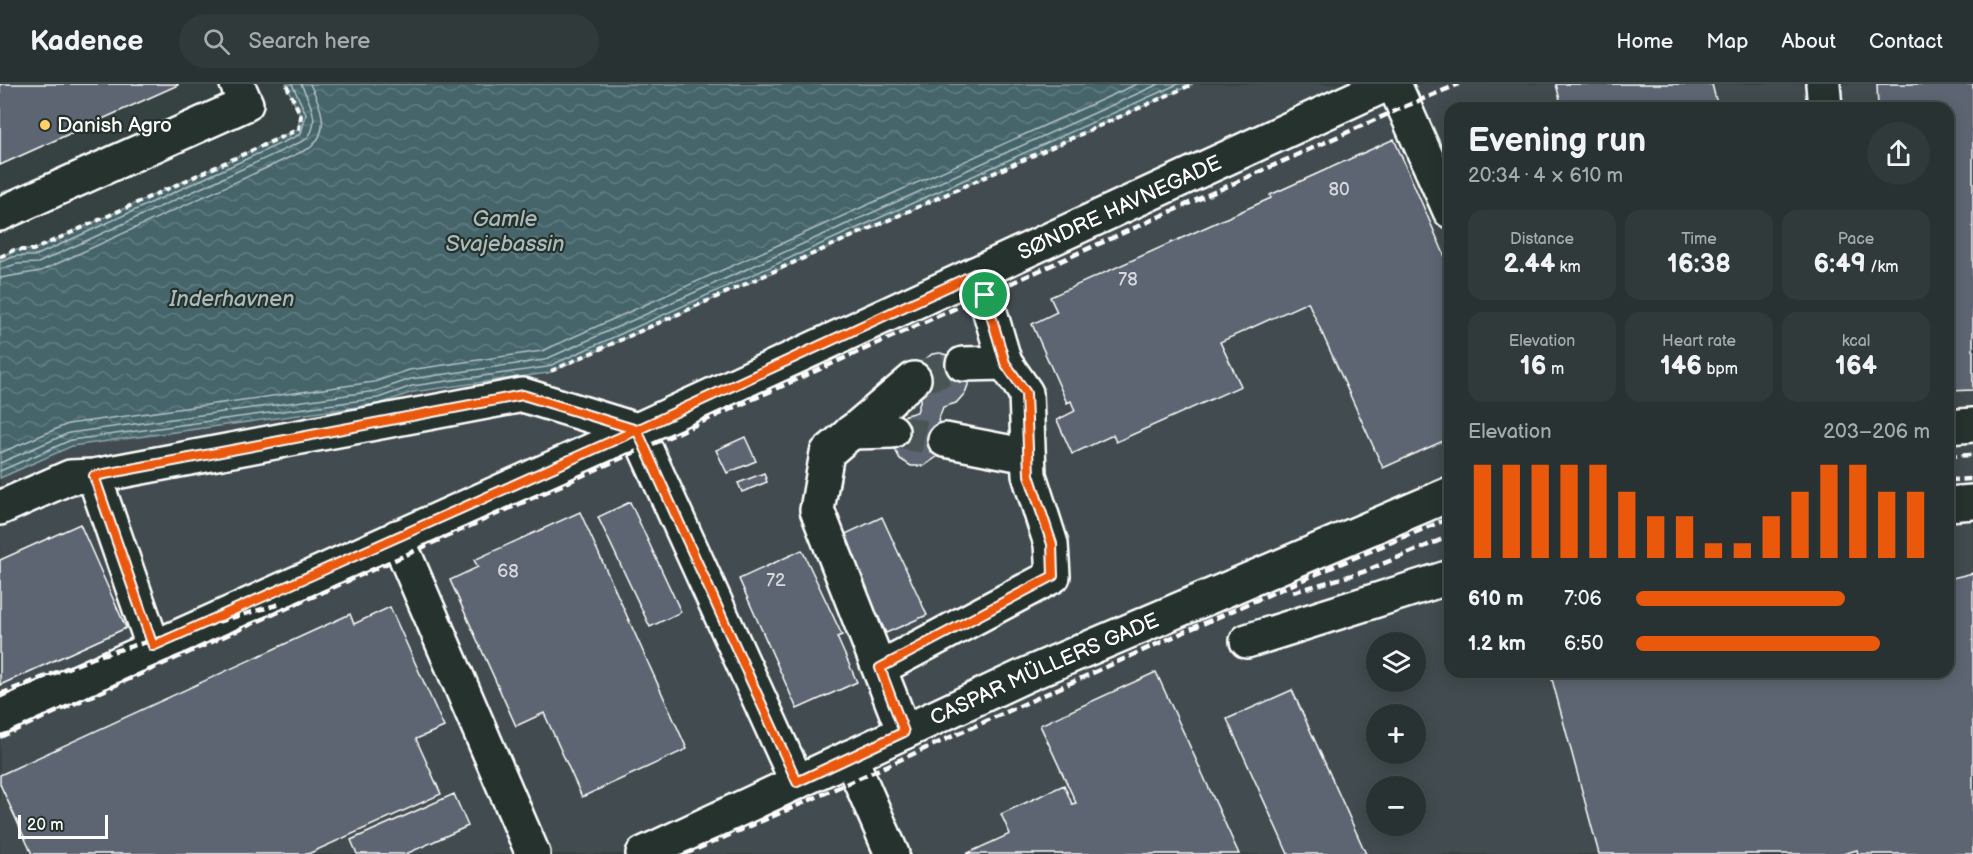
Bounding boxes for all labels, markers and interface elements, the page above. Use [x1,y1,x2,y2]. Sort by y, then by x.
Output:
search box [179,14,599,68]
text: Kadence [30,25,143,58]
icon: search [200,25,233,58]
text: Search here [248,28,370,55]
text: Home [1616,29,1673,54]
text: Map [1706,29,1748,54]
text: About [1781,29,1836,54]
text: Contact [1869,29,1943,54]
place label: Danish Agro [57,113,172,138]
marker: Danish Agro [38,118,52,132]
text: Evening run [1468,121,1646,161]
button: share [1867,122,1930,185]
street label: SØNDRE HAVNEGADE [1014,150,1225,266]
text: 20:34 · 4 × 610 m [1468,164,1623,188]
house number: 80 [1328,179,1350,200]
water label: Gamle Svajebassin [446,206,564,258]
text: Distance [1510,230,1574,249]
text: Time [1681,230,1717,249]
text: Pace [1838,230,1874,249]
text: 2.44 [1503,249,1555,280]
text: 16:38 [1667,249,1731,280]
text: 6:49 [1813,249,1866,280]
text: km [1555,258,1581,277]
text: /km [1866,258,1899,277]
pin [959,269,1010,320]
house number: 78 [1118,269,1138,290]
icon: arrive [968,278,1001,311]
water label: Inderhavnen [169,286,294,313]
text: Elevation [1509,332,1575,351]
text: Heart rate [1662,332,1736,351]
text: kcal [1842,332,1870,351]
text: 16 [1520,351,1547,382]
text: 146 [1660,351,1702,382]
text: 164 [1835,351,1877,382]
text: m [1547,360,1564,379]
text: bpm [1702,360,1738,379]
text: Elevation [1468,420,1551,444]
text: 203–206 m [1823,420,1930,444]
house number: 68 [497,561,519,582]
house number: 72 [766,570,786,591]
text: 610 m [1468,587,1523,611]
text: 7:06 [1564,587,1602,611]
street label: CASPAR MÜLLERS GADE [926,608,1163,731]
map controls [1366,632,1426,836]
button: layers [1366,632,1426,692]
text: 1.2 km [1468,632,1526,656]
text: 6:50 [1564,632,1603,656]
button: + [1366,704,1426,764]
button: − [1366,776,1426,836]
scale bar [18,812,108,840]
text: 20 m [27,816,63,835]

